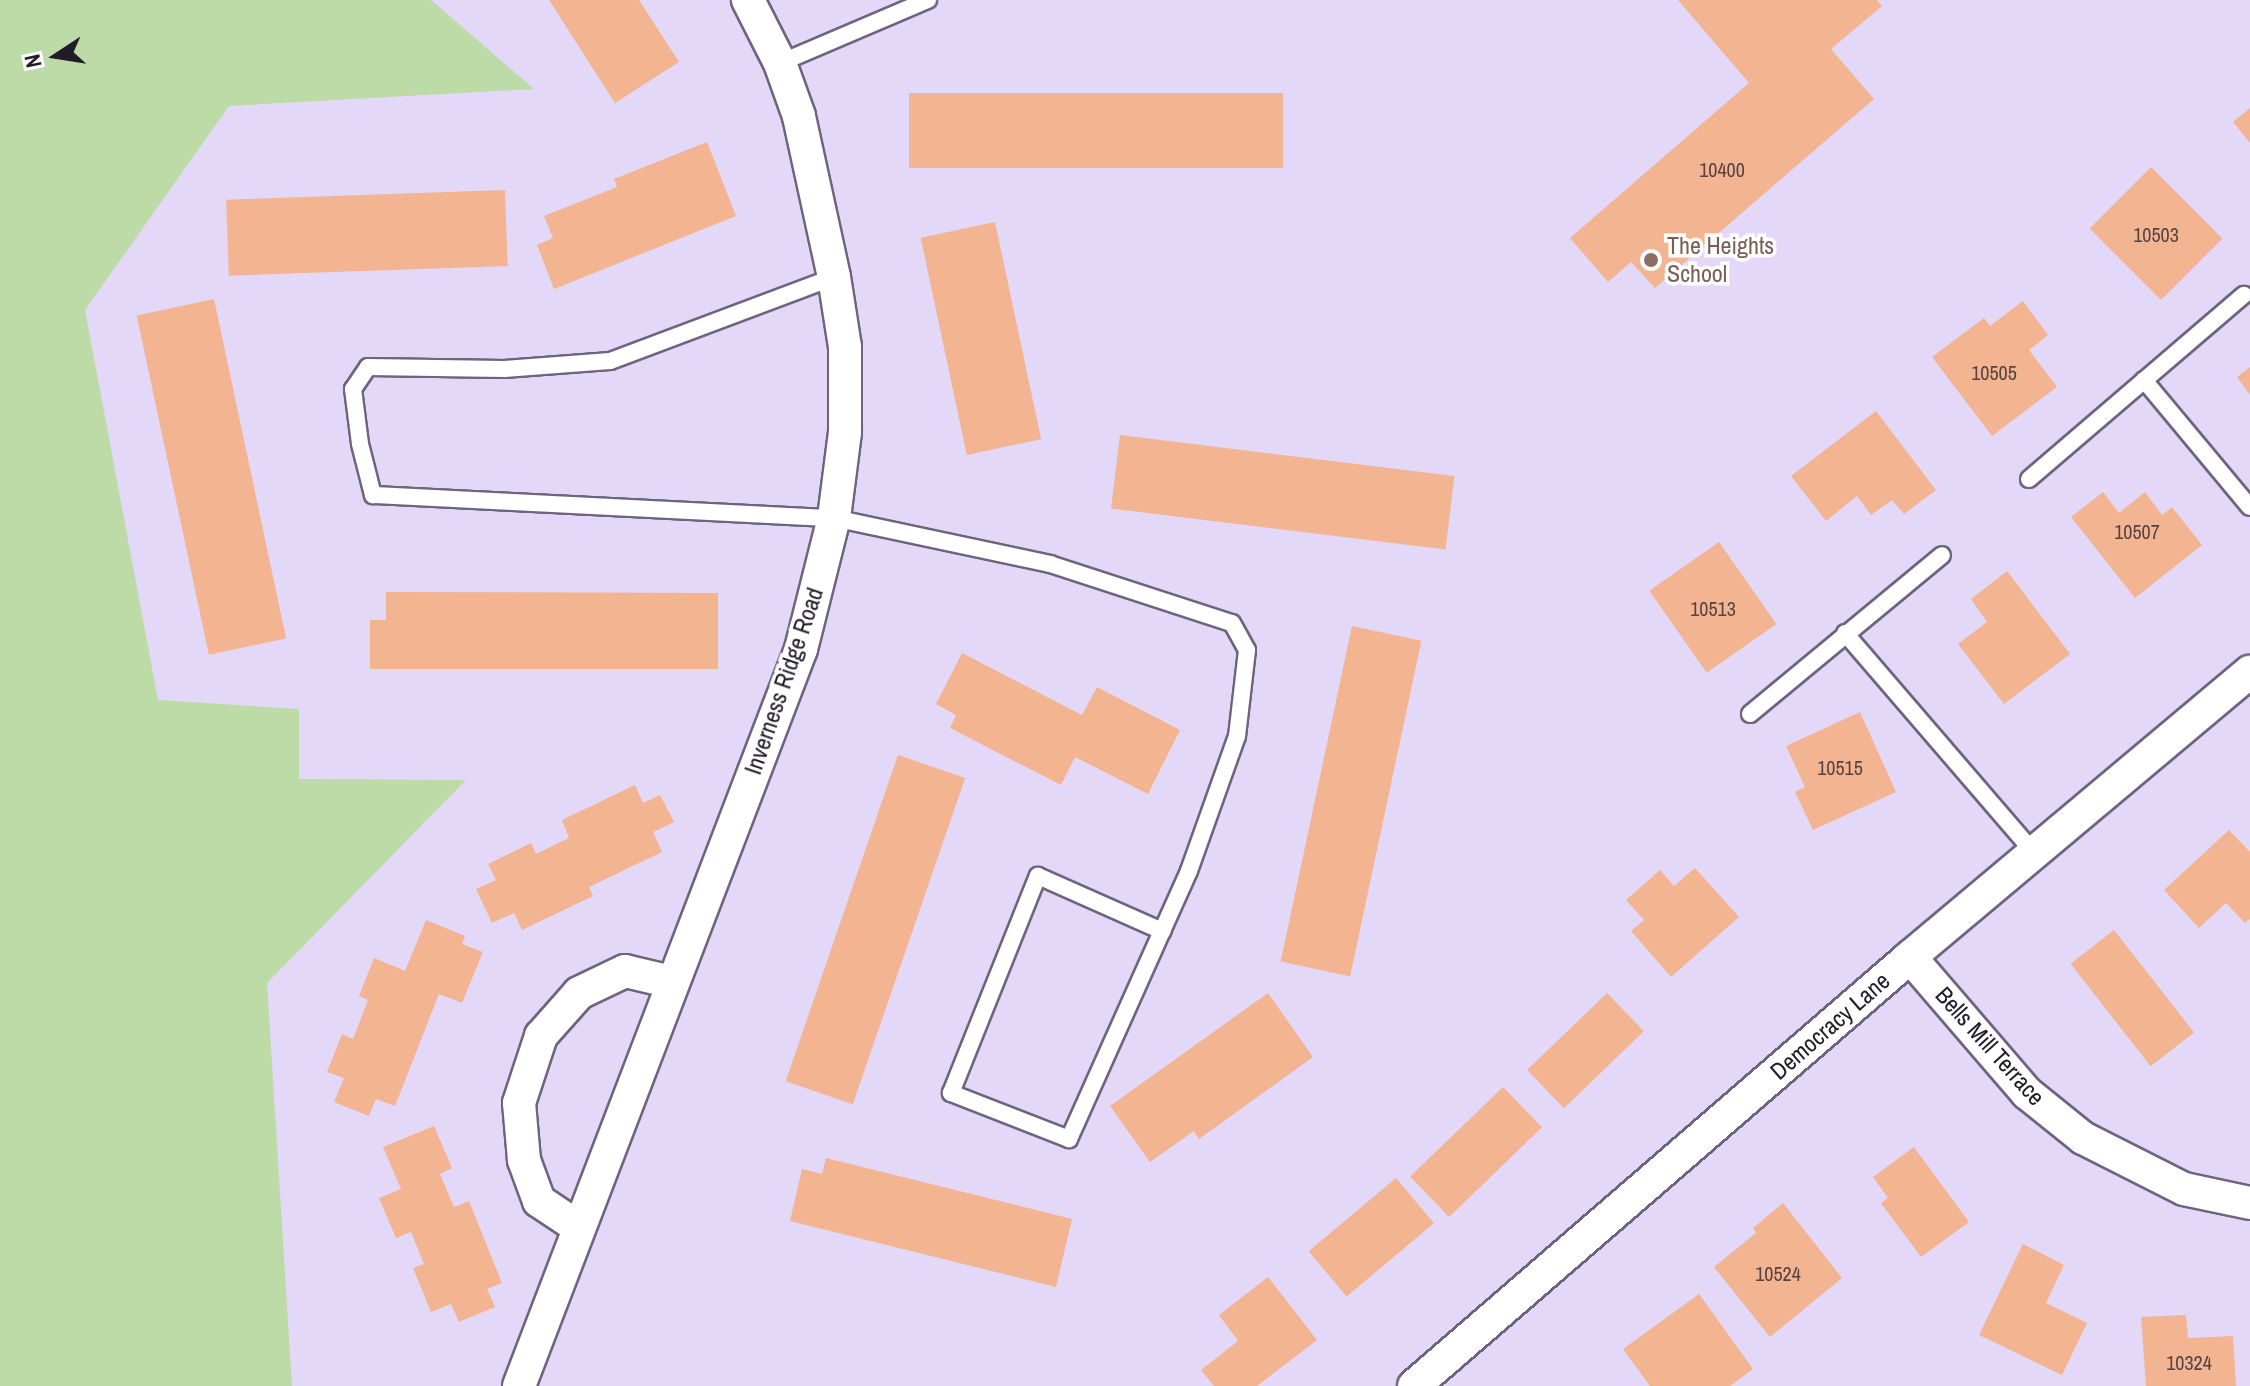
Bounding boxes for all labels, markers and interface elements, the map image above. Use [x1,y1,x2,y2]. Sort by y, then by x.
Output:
north arrow [16,16,96,96]
text: N [16,51,49,70]
house number: 10400 [1699,157,1745,181]
house number: 10503 [2133,222,2179,246]
place label: The Heights School [1667,232,1774,288]
marker: The Heights School [1642,251,1660,269]
house number: 10505 [1971,360,2017,384]
house number: 10507 [2114,519,2160,543]
street label: Inverness Ridge Road [739,584,829,778]
house number: 10513 [1690,596,1736,620]
house number: 10515 [1817,755,1863,779]
street label: Democracy Lane [1764,966,1896,1086]
street label: Bells Mill Terrace [1929,981,2051,1111]
house number: 10524 [1755,1261,1801,1285]
house number: 10324 [2166,1350,2212,1374]

